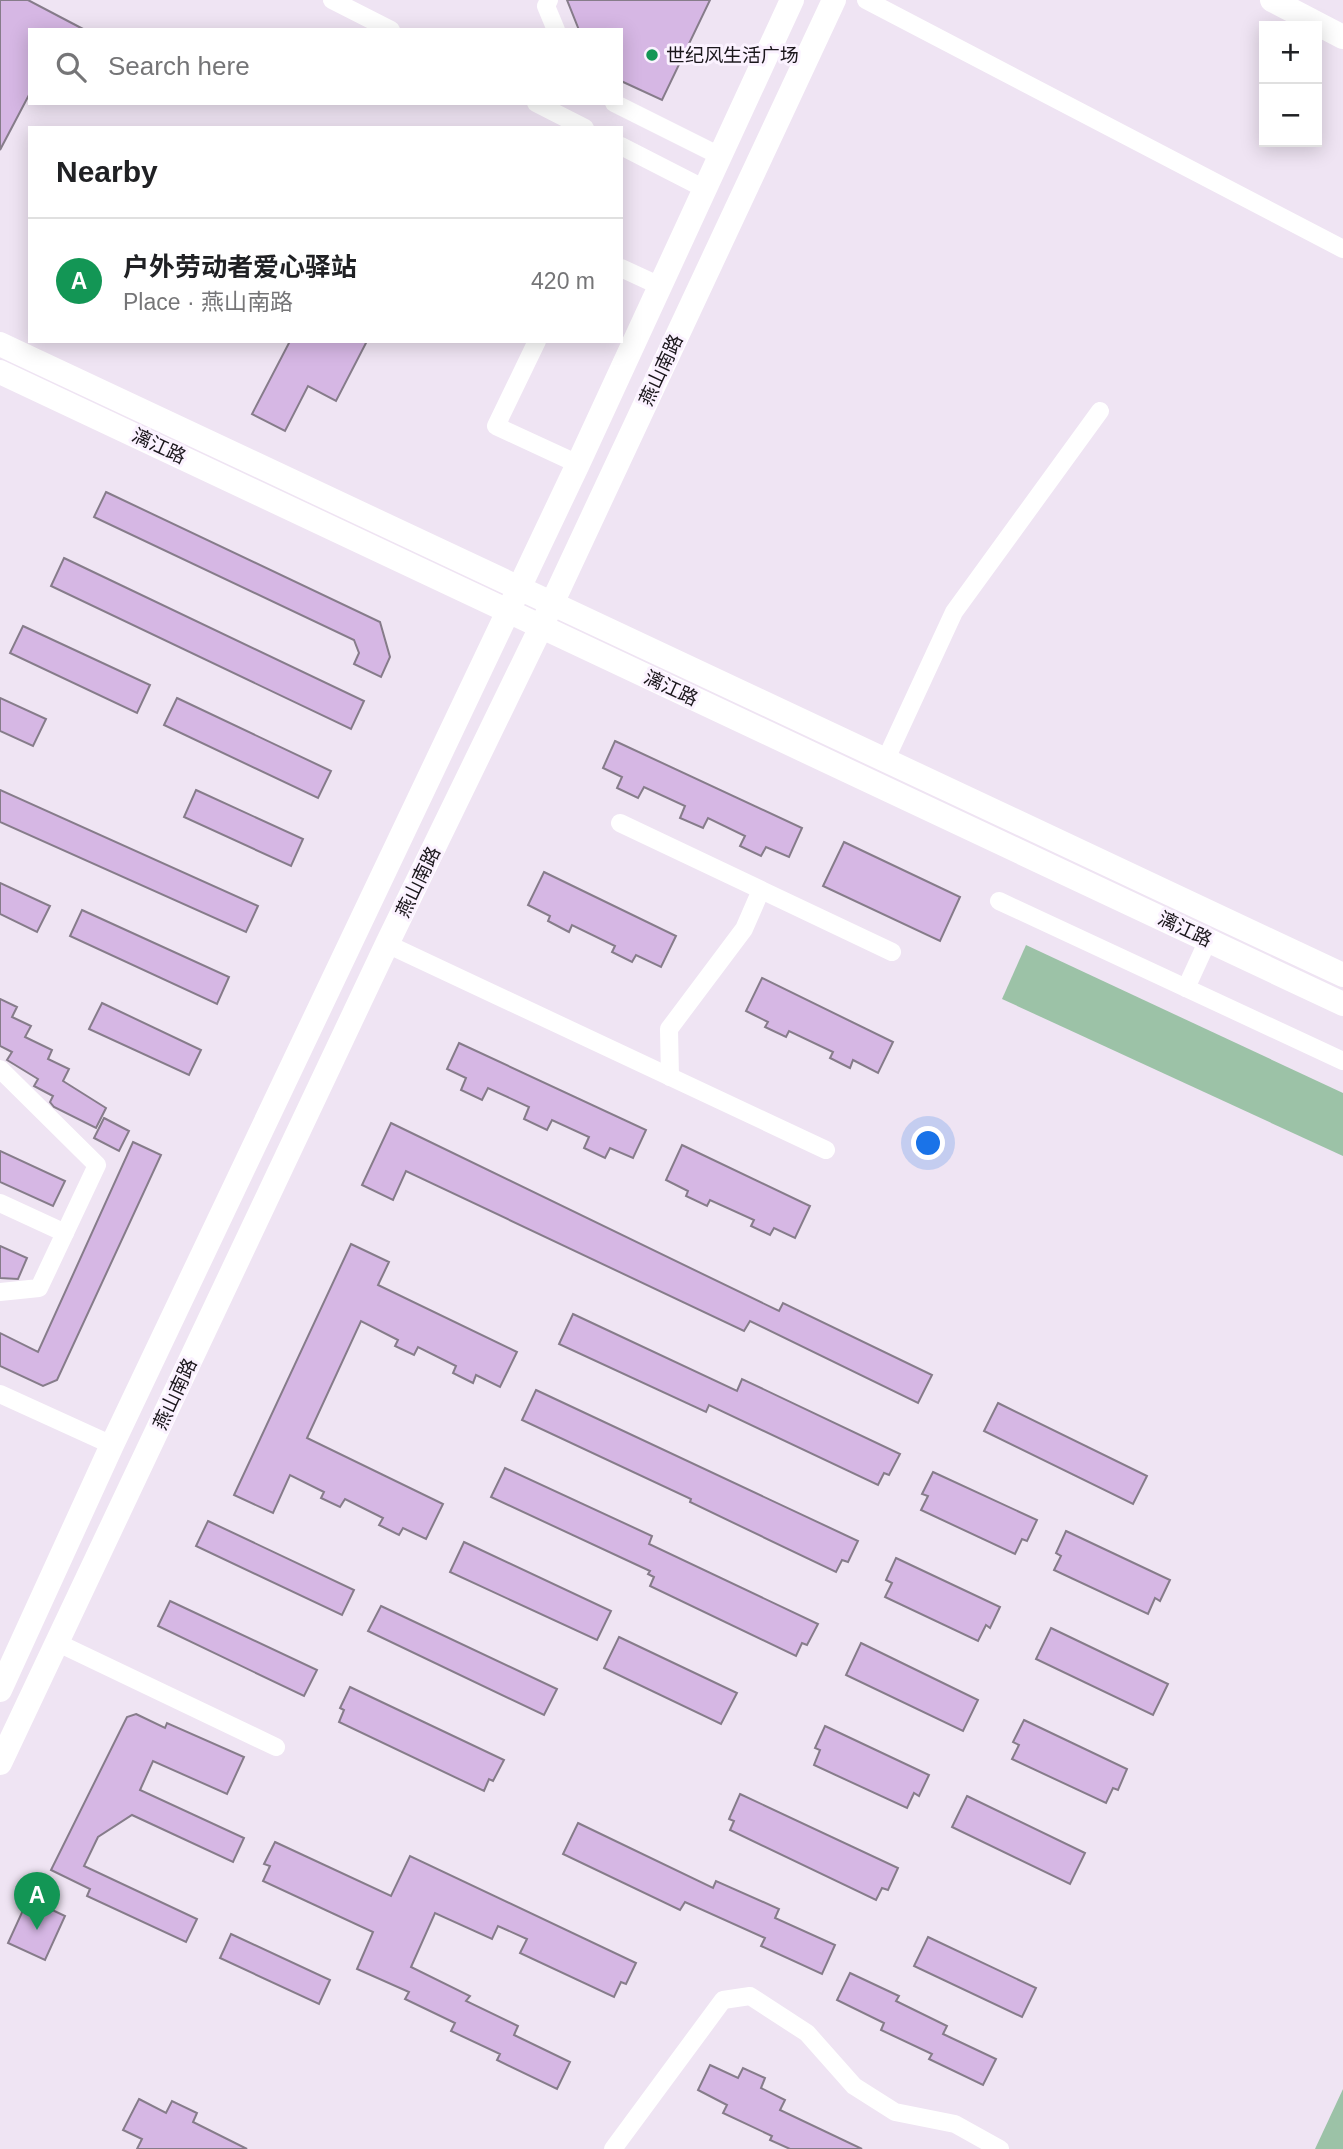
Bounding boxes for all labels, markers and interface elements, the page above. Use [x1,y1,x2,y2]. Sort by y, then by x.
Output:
map controls [1259,21,1322,147]
button: + [1259,21,1322,84]
search box [28,28,623,105]
place label: 世纪风生活广场 [666,45,799,66]
marker: 世纪风生活广场 [644,47,660,63]
icon: search [52,48,90,86]
text: Search here [108,51,250,81]
button: − [1259,84,1322,147]
text: Nearby [56,155,158,188]
text: 户外劳动者爱心驿站 [123,252,357,282]
text: A [71,268,87,294]
text: 420 m [531,268,595,294]
text: Place · 燕山南路 [123,289,293,315]
street label: 燕山南路 [635,331,687,409]
street label: 漓江路 [129,424,189,468]
street label: 漓江路 [641,666,701,710]
street label: 燕山南路 [392,843,444,921]
street label: 漓江路 [1155,907,1215,951]
your location [911,1126,945,1160]
street label: 燕山南路 [149,1355,201,1433]
pin: A [14,1872,60,1930]

